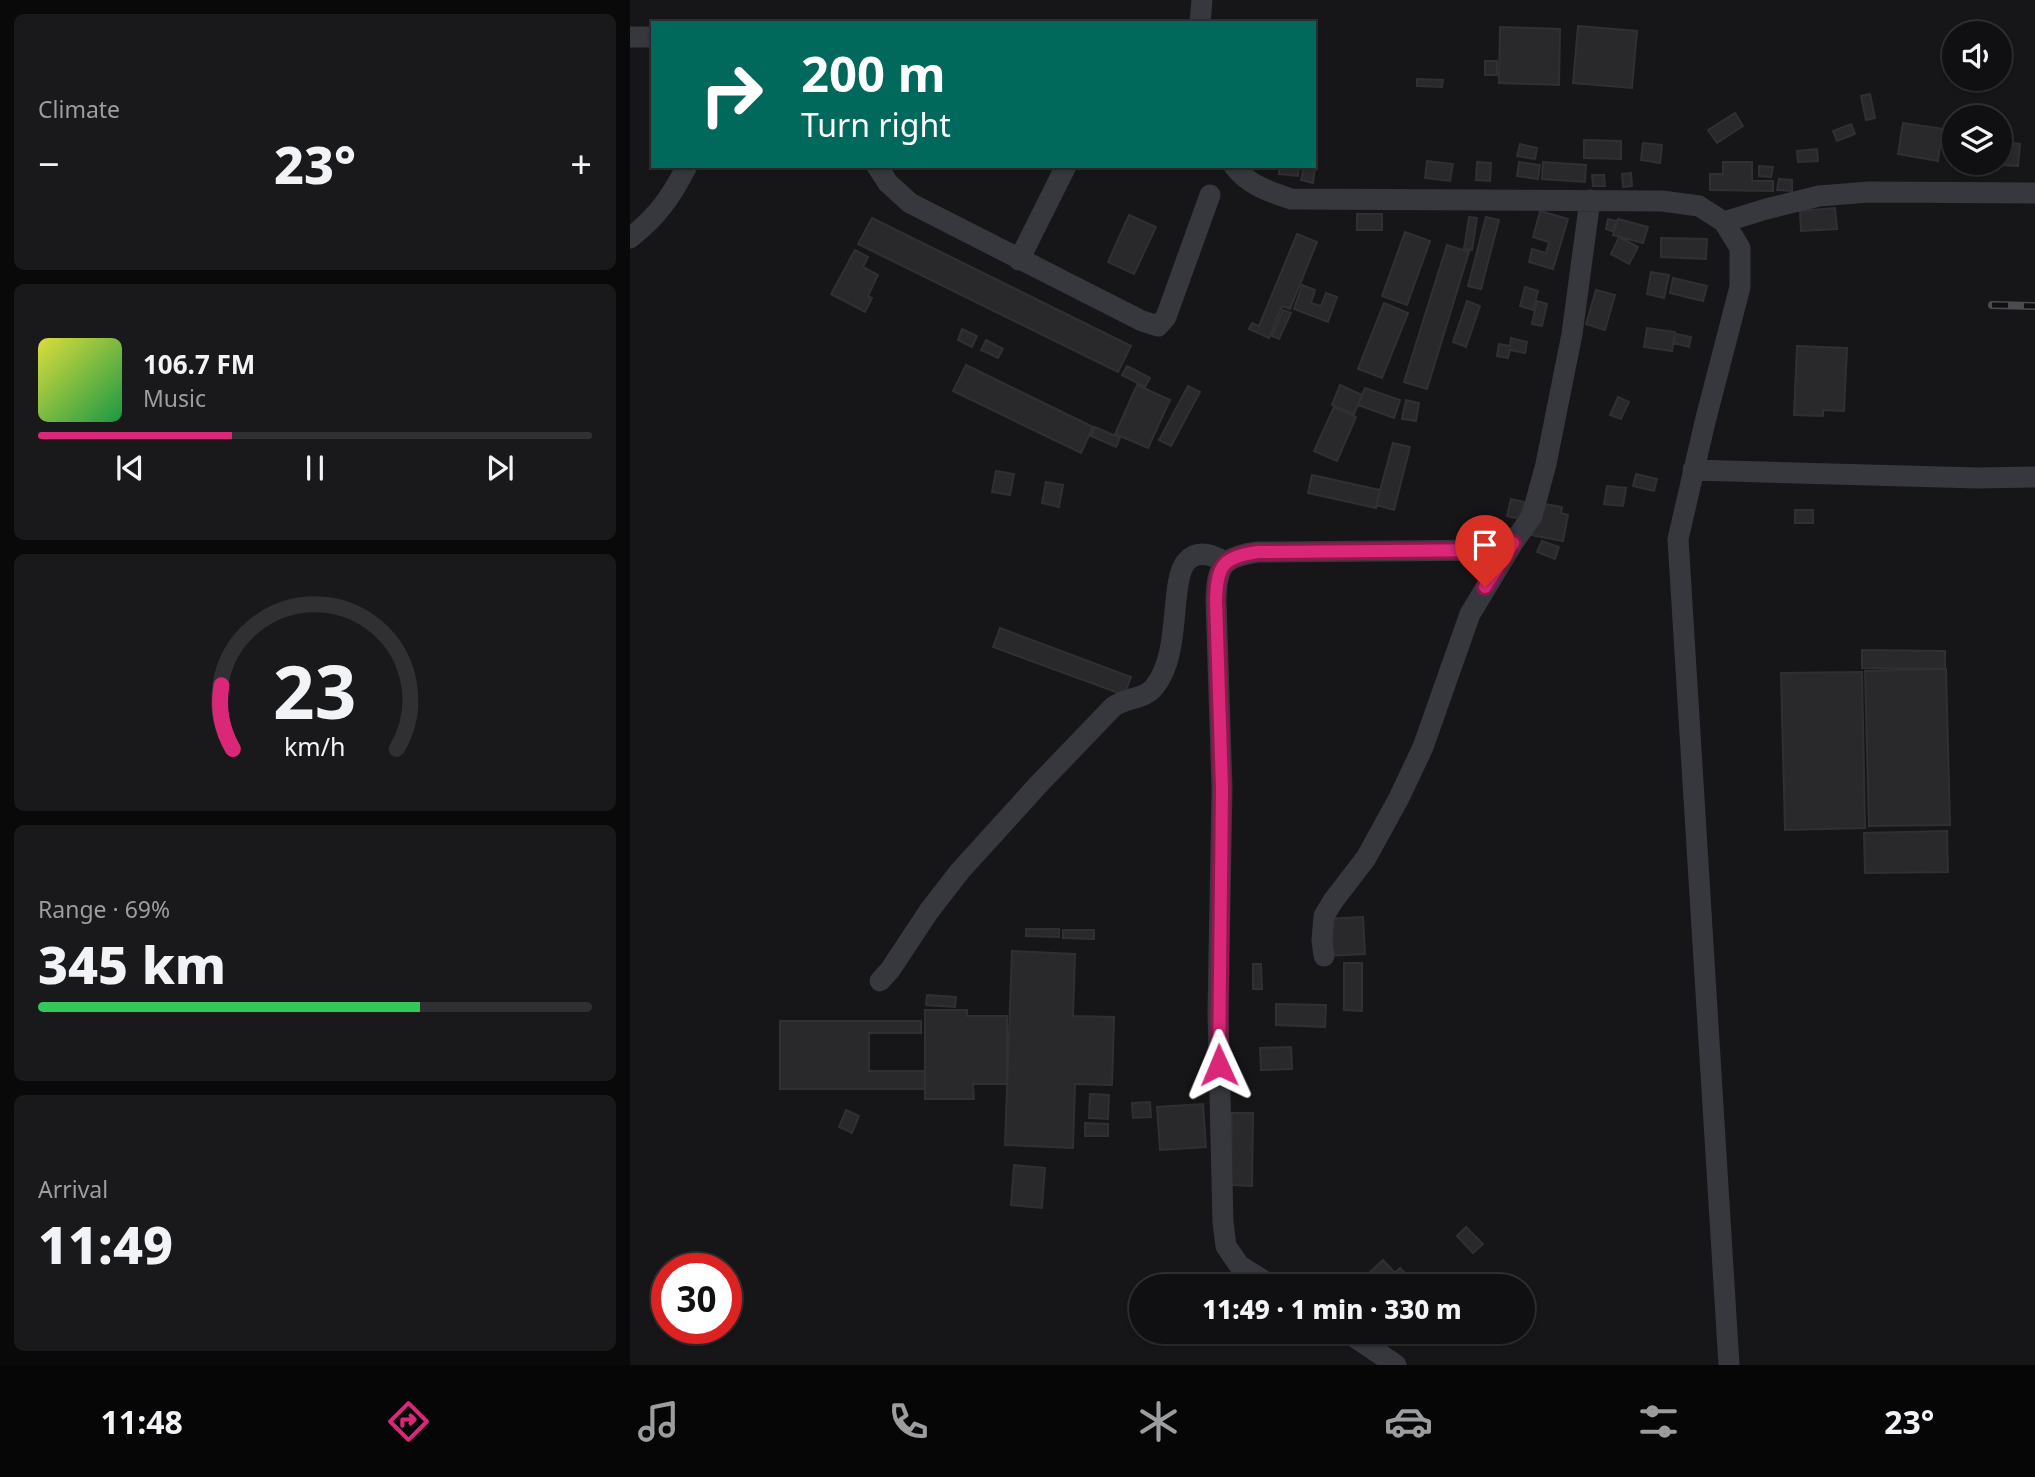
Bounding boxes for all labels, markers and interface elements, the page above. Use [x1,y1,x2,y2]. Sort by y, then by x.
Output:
map controls [1942,21,2012,175]
button: sound [1942,21,2012,91]
text: 200 m [801,40,946,106]
icon: right [686,49,777,140]
text: Climate [38,93,120,125]
text: Turn right [801,103,951,146]
button: layers [1942,105,2012,175]
text: 23° [274,128,356,199]
text: − [38,137,60,189]
text: + [570,137,592,189]
text: 106.7 FM [143,346,255,382]
text: Music [143,382,206,414]
icon: previous [111,449,149,487]
icon: pause [296,449,334,487]
icon: next [481,449,519,487]
pin [1455,515,1515,587]
icon: arrive [1466,526,1504,564]
text: 23 [273,641,357,740]
text: km/h [284,728,346,762]
text: Range · 69% [38,893,170,925]
text: 345 km [38,928,226,999]
position arrow [1182,1028,1256,1102]
text: Arrival [38,1173,108,1205]
text: 11:49 [38,1208,173,1279]
speed limit sign: 30 [651,1253,742,1344]
text: 11:49 · 1 min · 330 m [1202,1291,1462,1327]
icon: directions [384,1397,433,1446]
icon: music [634,1397,683,1446]
icon: phone [884,1397,933,1446]
icon: climate [1134,1397,1183,1446]
icon: car [1384,1397,1433,1446]
icon: filters [1634,1397,1683,1446]
text: 11:48 [101,1400,183,1443]
text: 23° [1884,1400,1934,1443]

